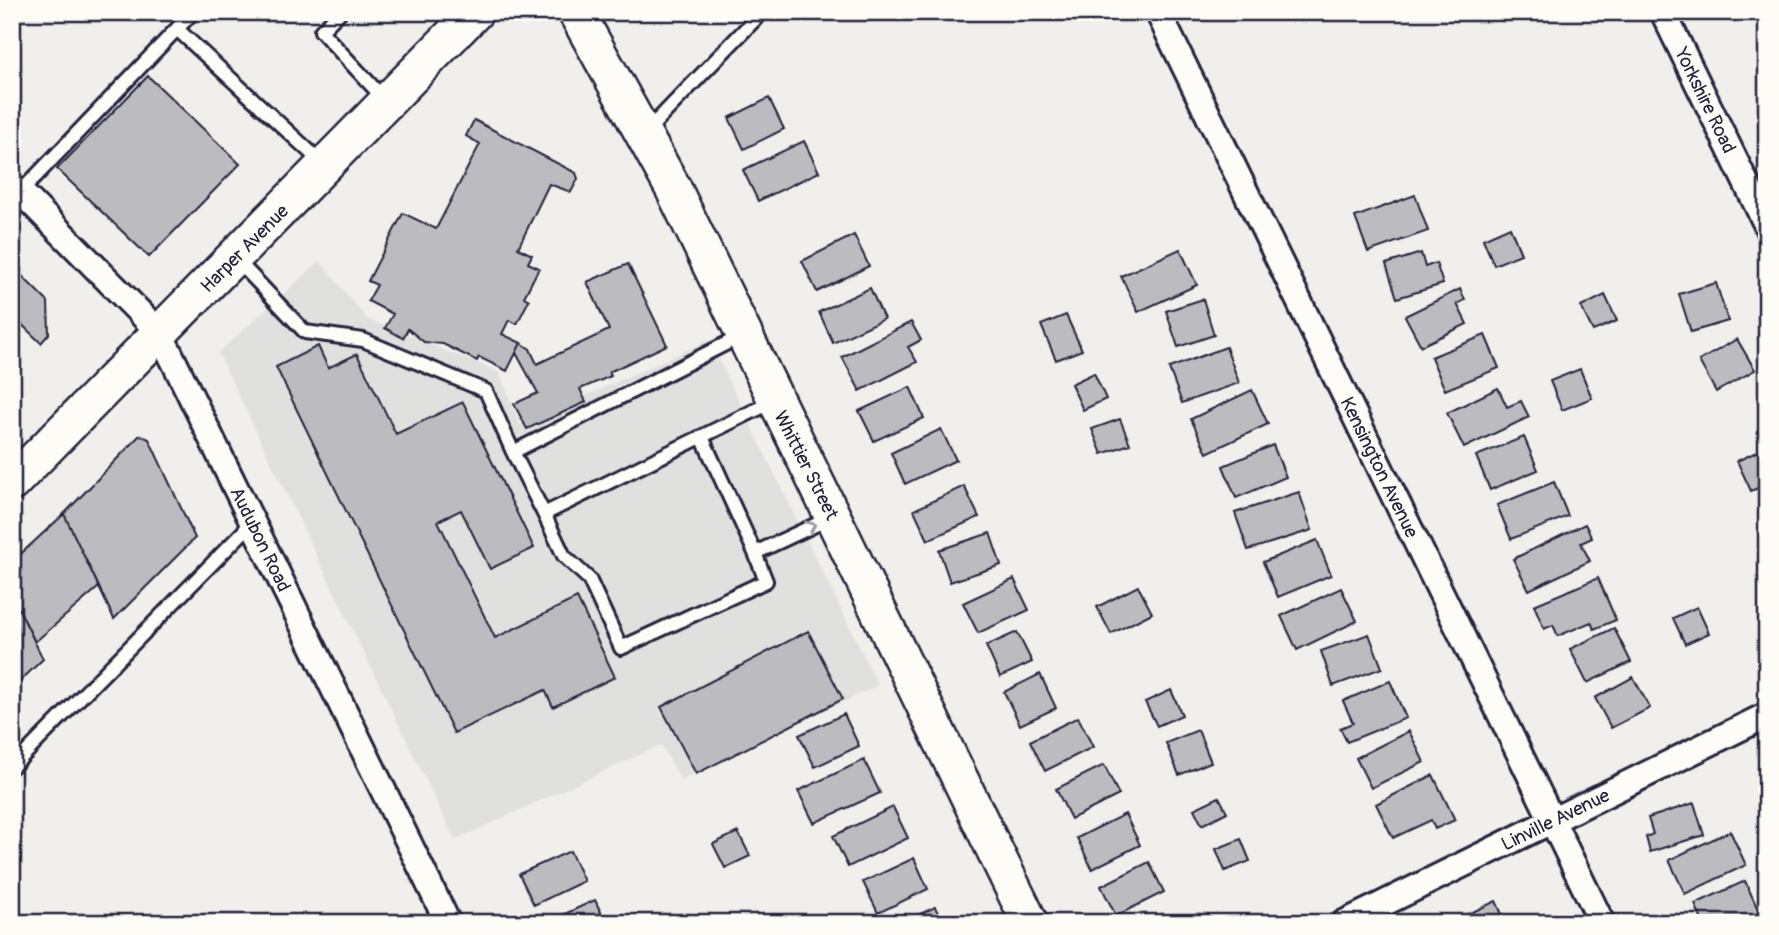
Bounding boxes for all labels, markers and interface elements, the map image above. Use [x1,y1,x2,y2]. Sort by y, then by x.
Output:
street label: Yorkshire Road [1669,43,1741,157]
street label: Harper Avenue [195,199,294,298]
street label: Kensington Avenue [1335,393,1424,542]
street label: Whittier Street [768,407,844,524]
street label: Audubon Road [224,483,296,596]
one-way arrow [804,520,816,534]
street label: Linville Avenue [1497,783,1614,856]

